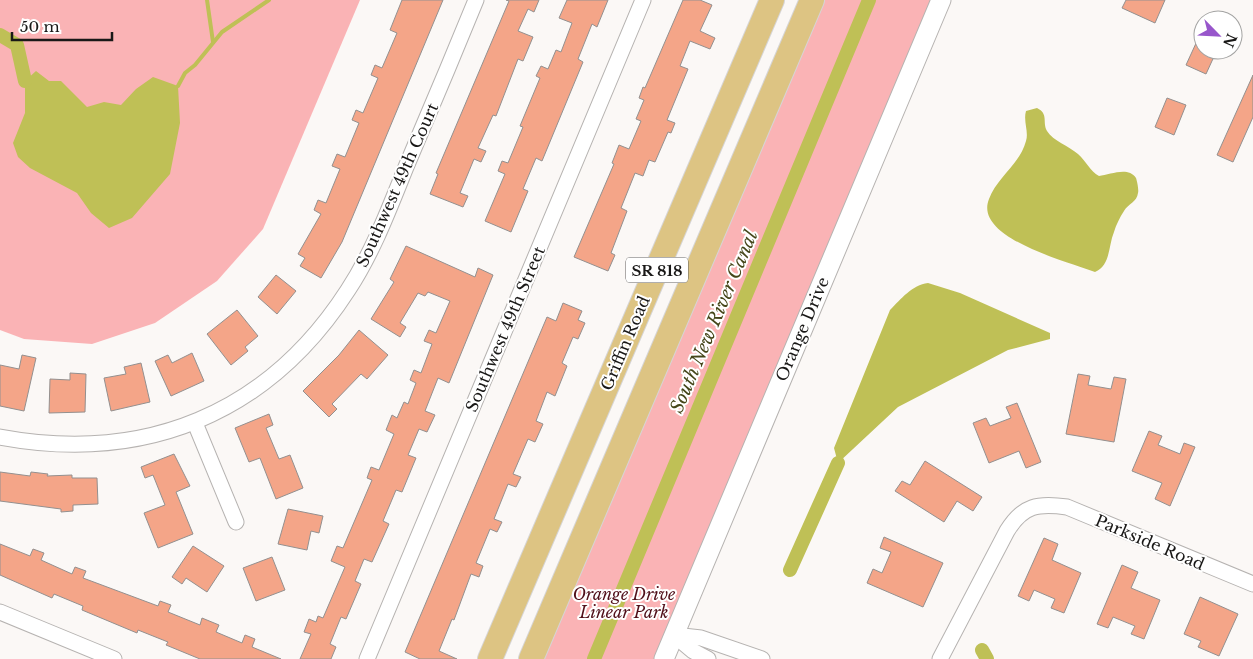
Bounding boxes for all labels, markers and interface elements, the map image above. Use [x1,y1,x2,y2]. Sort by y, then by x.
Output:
scale bar [12,10,112,42]
north arrow [1193,10,1243,60]
text: 50 m [20,17,60,36]
text: N [1219,31,1241,50]
street label: Southwest 49th Court [352,100,442,270]
water label: South New River Canal [666,227,763,417]
street label: Southwest 49th Street [461,243,549,415]
road number: SR 818 [626,258,688,282]
street label: Orange Drive [771,274,833,384]
street label: Griffin Road [596,293,654,393]
street label: Parkside Road [1092,510,1208,574]
park label: Orange Drive Linear Park [573,584,676,622]

